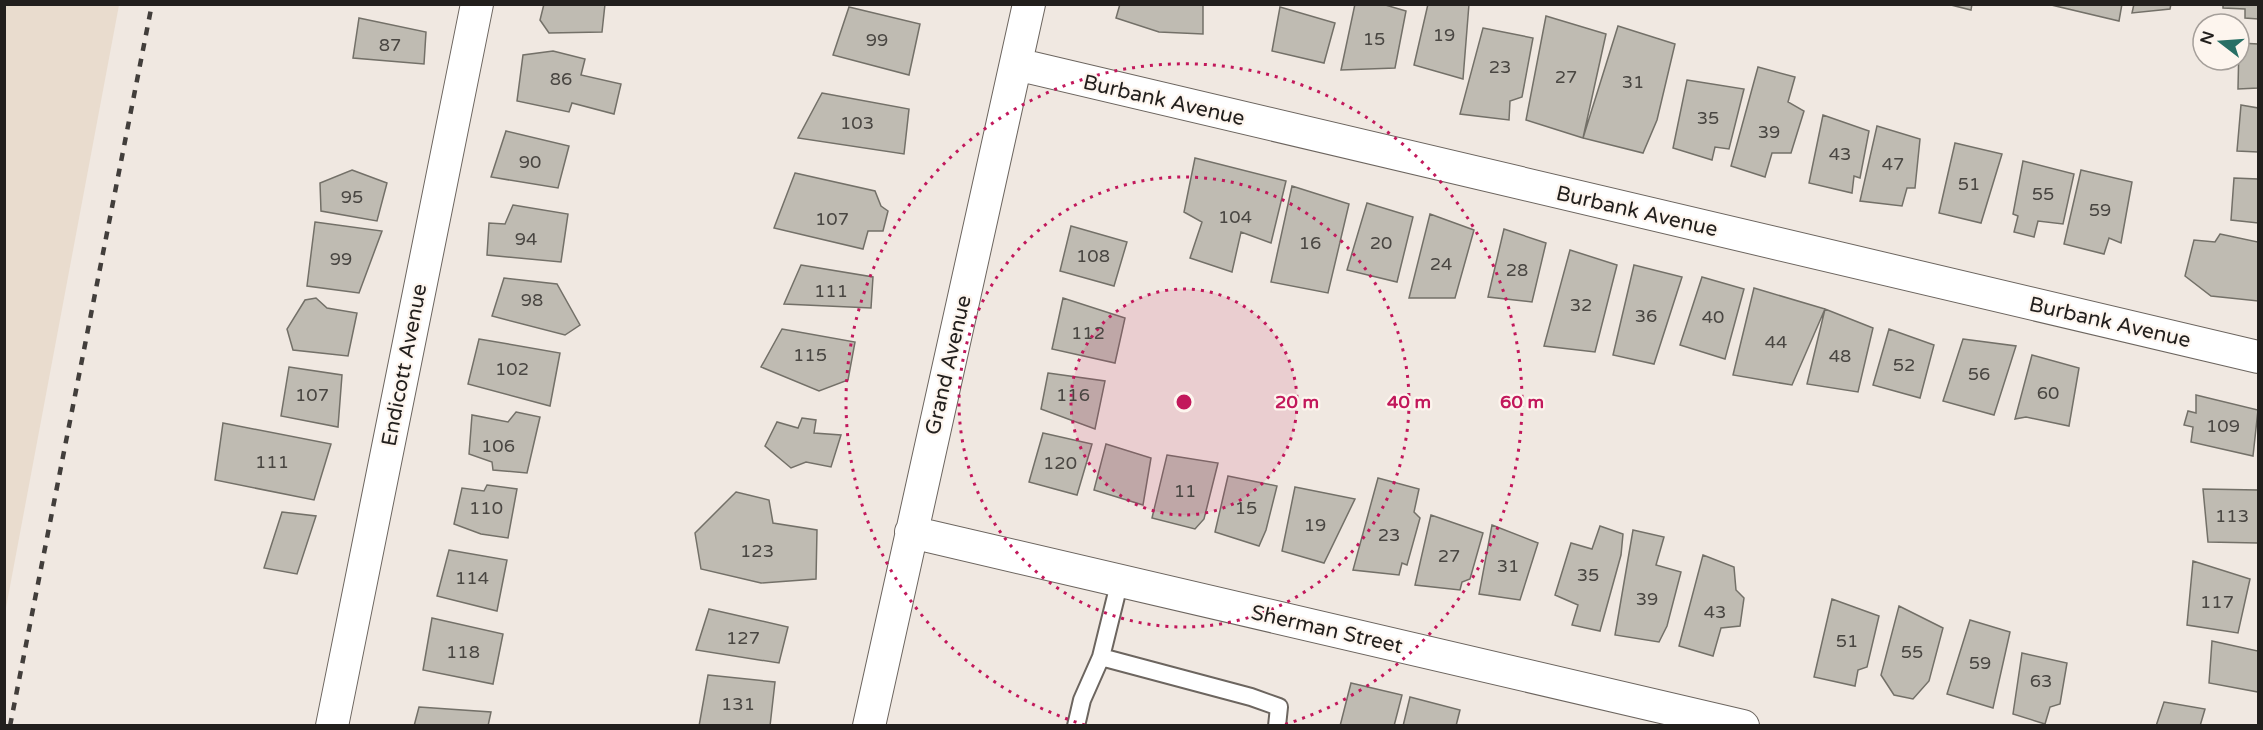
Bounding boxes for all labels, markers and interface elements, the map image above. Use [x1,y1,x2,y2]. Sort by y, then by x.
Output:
north arrow [2191,12,2251,72]
house number: 19 [1433,24,1455,46]
house number: 15 [1363,28,1385,50]
house number: 99 [866,29,888,51]
text: N [2196,29,2219,47]
house number: 87 [379,34,401,56]
house number: 23 [1489,56,1511,78]
house number: 27 [1555,66,1577,88]
house number: 86 [550,68,572,90]
street label: Burbank Avenue [1081,70,1247,131]
house number: 31 [1622,71,1644,93]
house number: 35 [1697,107,1719,129]
house number: 103 [840,112,874,134]
house number: 39 [1758,121,1780,143]
house number: 43 [1829,143,1851,165]
house number: 90 [519,151,541,173]
house number: 47 [1882,153,1904,175]
house number: 51 [1958,173,1980,195]
street label: Burbank Avenue [1554,181,1720,242]
house number: 55 [2032,183,2054,205]
house number: 95 [341,186,363,208]
house number: 59 [2089,199,2111,221]
house number: 104 [1218,206,1252,228]
house number: 107 [815,208,849,230]
house number: 94 [515,228,537,250]
house number: 16 [1299,232,1321,254]
house number: 20 [1370,232,1392,254]
house number: 108 [1076,245,1110,267]
house number: 99 [330,248,352,270]
house number: 24 [1430,253,1452,275]
house number: 28 [1506,259,1528,281]
house number: 111 [814,280,848,302]
street label: Endicott Avenue [376,282,433,448]
house number: 98 [521,289,543,311]
street label: Burbank Avenue [2027,292,2193,353]
street label: Grand Avenue [920,293,977,437]
house number: 32 [1570,294,1592,316]
house number: 36 [1635,305,1657,327]
house number: 40 [1702,306,1724,328]
house number: 112 [1071,322,1105,344]
house number: 44 [1765,331,1787,353]
house number: 115 [793,344,827,366]
house number: 48 [1829,345,1851,367]
house number: 52 [1893,354,1915,376]
house number: 102 [495,358,529,380]
house number: 56 [1968,363,1990,385]
house number: 60 [2037,382,2059,404]
house number: 107 [295,384,329,406]
house number: 116 [1056,384,1090,406]
text: 20 m [1275,391,1319,413]
text: 40 m [1387,391,1431,413]
text: 60 m [1500,391,1544,413]
centre of rings [1174,392,1194,412]
house number: 109 [2206,415,2240,437]
house number: 106 [481,435,515,457]
house number: 111 [255,451,289,473]
house number: 120 [1043,452,1077,474]
house number: 11 [1174,480,1196,502]
house number: 110 [469,497,503,519]
house number: 15 [1235,497,1257,519]
house number: 113 [2215,505,2249,527]
house number: 19 [1304,514,1326,536]
house number: 23 [1378,524,1400,546]
house number: 123 [740,540,774,562]
house number: 27 [1438,545,1460,567]
house number: 31 [1497,555,1519,577]
house number: 35 [1577,564,1599,586]
house number: 114 [455,567,489,589]
house number: 39 [1636,588,1658,610]
house number: 117 [2200,591,2234,613]
street label: Sherman Street [1249,600,1405,659]
house number: 43 [1704,601,1726,623]
house number: 127 [726,627,760,649]
house number: 51 [1836,630,1858,652]
house number: 118 [446,641,480,663]
house number: 55 [1901,641,1923,663]
house number: 59 [1969,652,1991,674]
house number: 63 [2030,670,2052,692]
house number: 131 [721,693,755,715]

